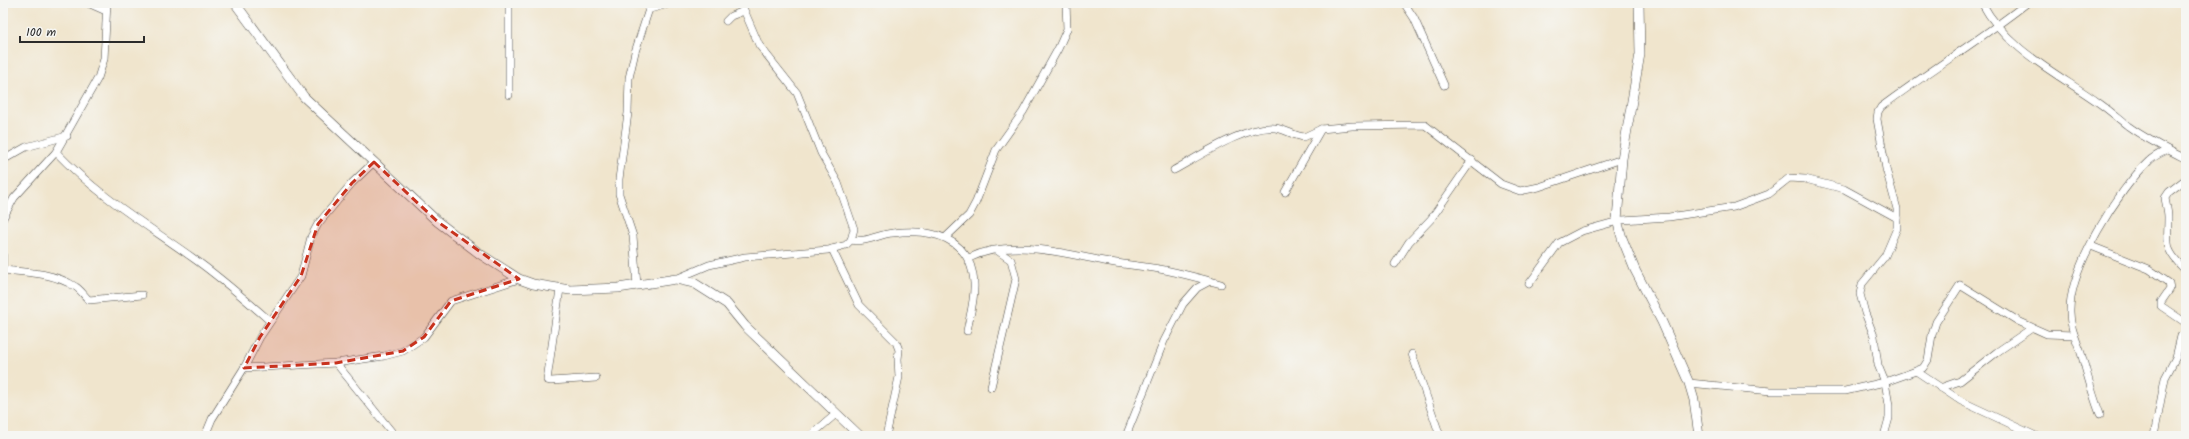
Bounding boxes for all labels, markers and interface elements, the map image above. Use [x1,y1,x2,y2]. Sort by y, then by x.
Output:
scale bar [20,18,144,44]
text: 100 m [26,23,57,42]

